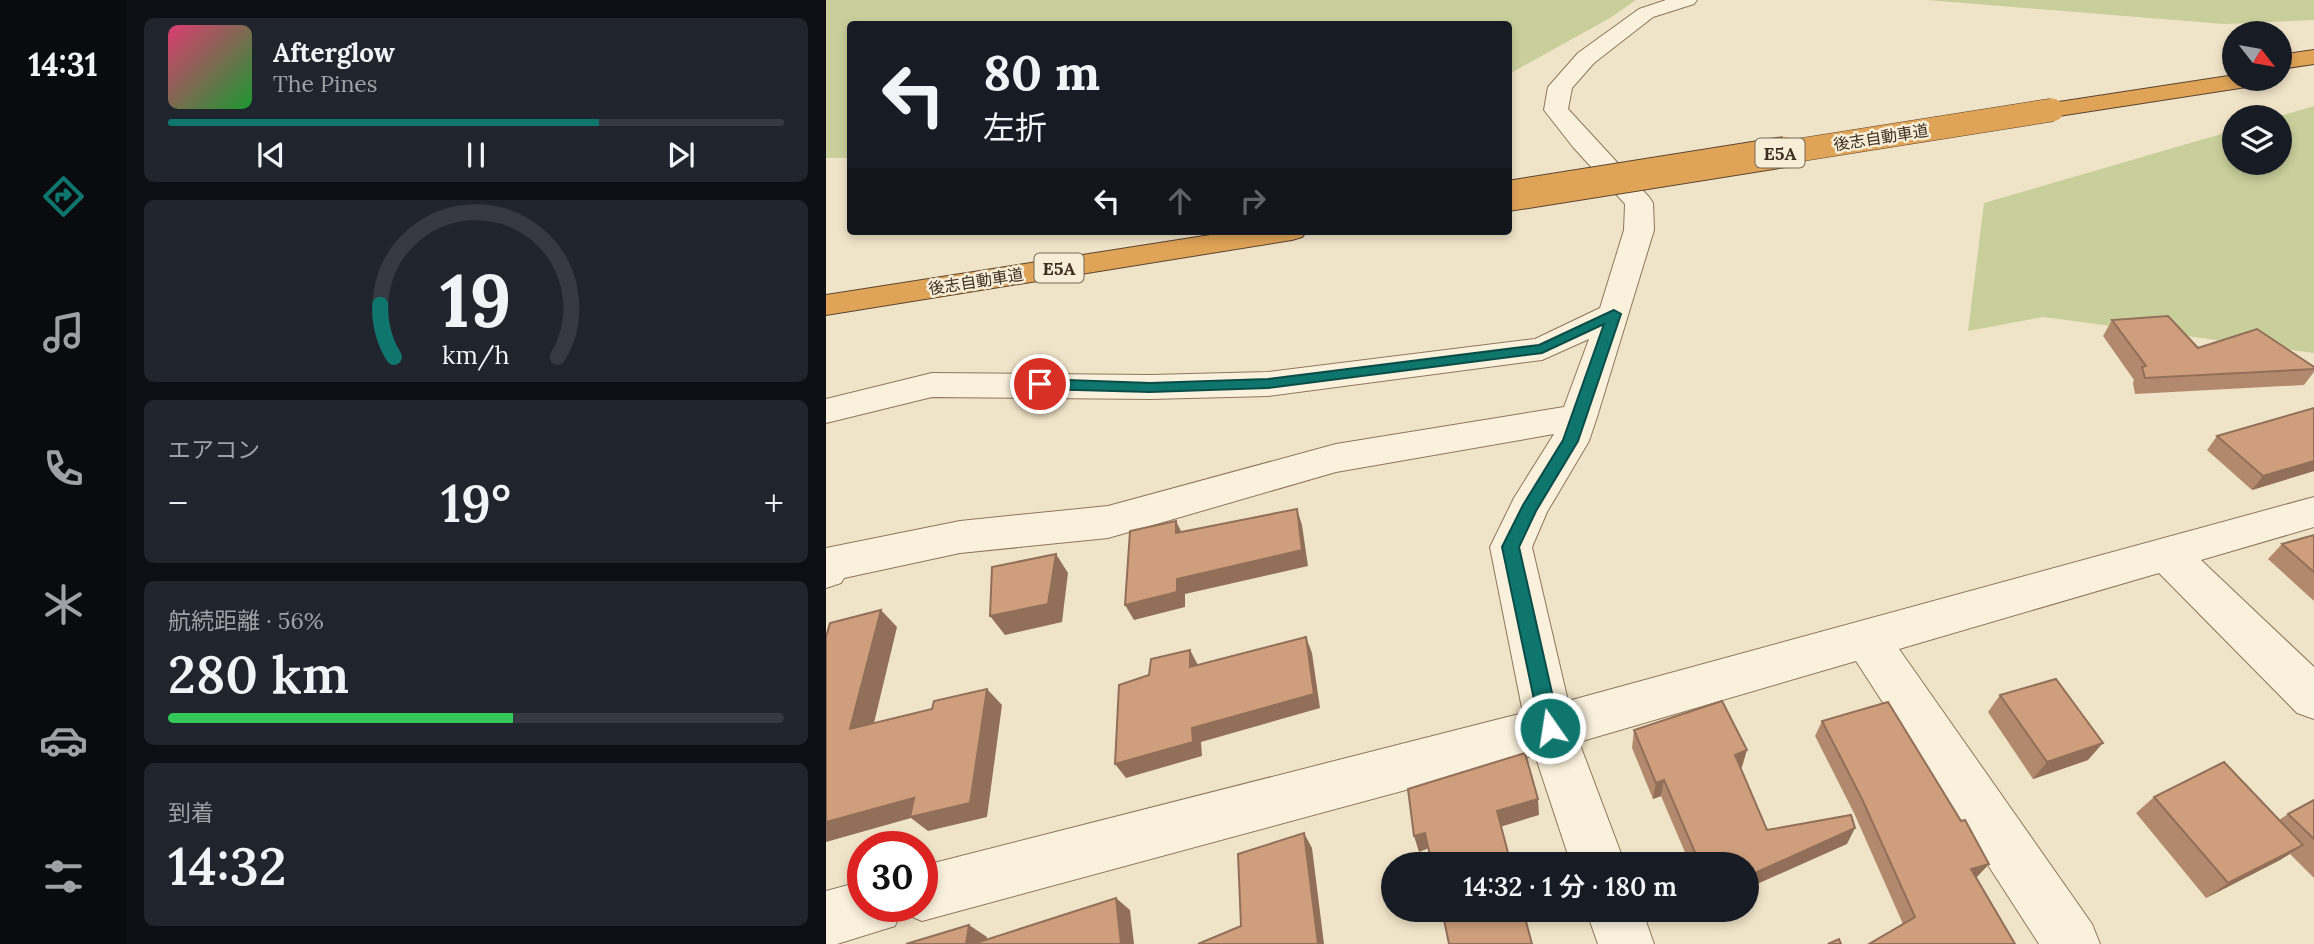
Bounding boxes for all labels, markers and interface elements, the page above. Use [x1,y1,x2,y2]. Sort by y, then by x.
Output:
north arrow [2222,21,2292,91]
map controls [2222,21,2292,175]
text: Afterglow [273,36,395,69]
text: 80 m [983,41,1100,103]
text: 14:31 [28,44,98,85]
icon: left [868,49,959,140]
text: The Pines [273,69,378,98]
button: layers [2222,105,2292,175]
text: 左折 [983,107,1047,148]
street label: 後志自動車道 [1832,120,1930,154]
icon: previous [252,136,290,174]
icon: pause [457,136,495,174]
icon: next [662,136,700,174]
road number: E5A [1756,138,1804,168]
icon: directions [39,172,88,221]
icon: left [1088,182,1126,220]
icon: ahead [1161,182,1199,220]
icon: right [1234,182,1272,220]
text: 19 [440,254,512,347]
road number: E5A [1034,254,1084,282]
street label: 後志自動車道 [927,264,1025,298]
icon: music [39,308,88,357]
text: km/h [442,338,510,370]
pin [1010,354,1070,414]
icon: arrive [1021,365,1059,403]
text: エアコン [168,435,260,464]
icon: phone [39,444,88,493]
text: 19° [441,470,511,536]
text: − [168,479,188,527]
text: + [764,479,784,527]
icon: climate [39,580,88,629]
text: 航続距離 · 56% [168,606,324,635]
text: 280 km [168,641,349,707]
position arrow [1513,691,1587,765]
icon: car [39,716,88,765]
text: 到着 [168,798,214,827]
speed limit sign: 30 [847,831,938,922]
text: 14:32 [168,833,287,899]
icon: filters [39,852,88,901]
text: 14:32 · 1 分 · 180 m [1463,870,1677,903]

